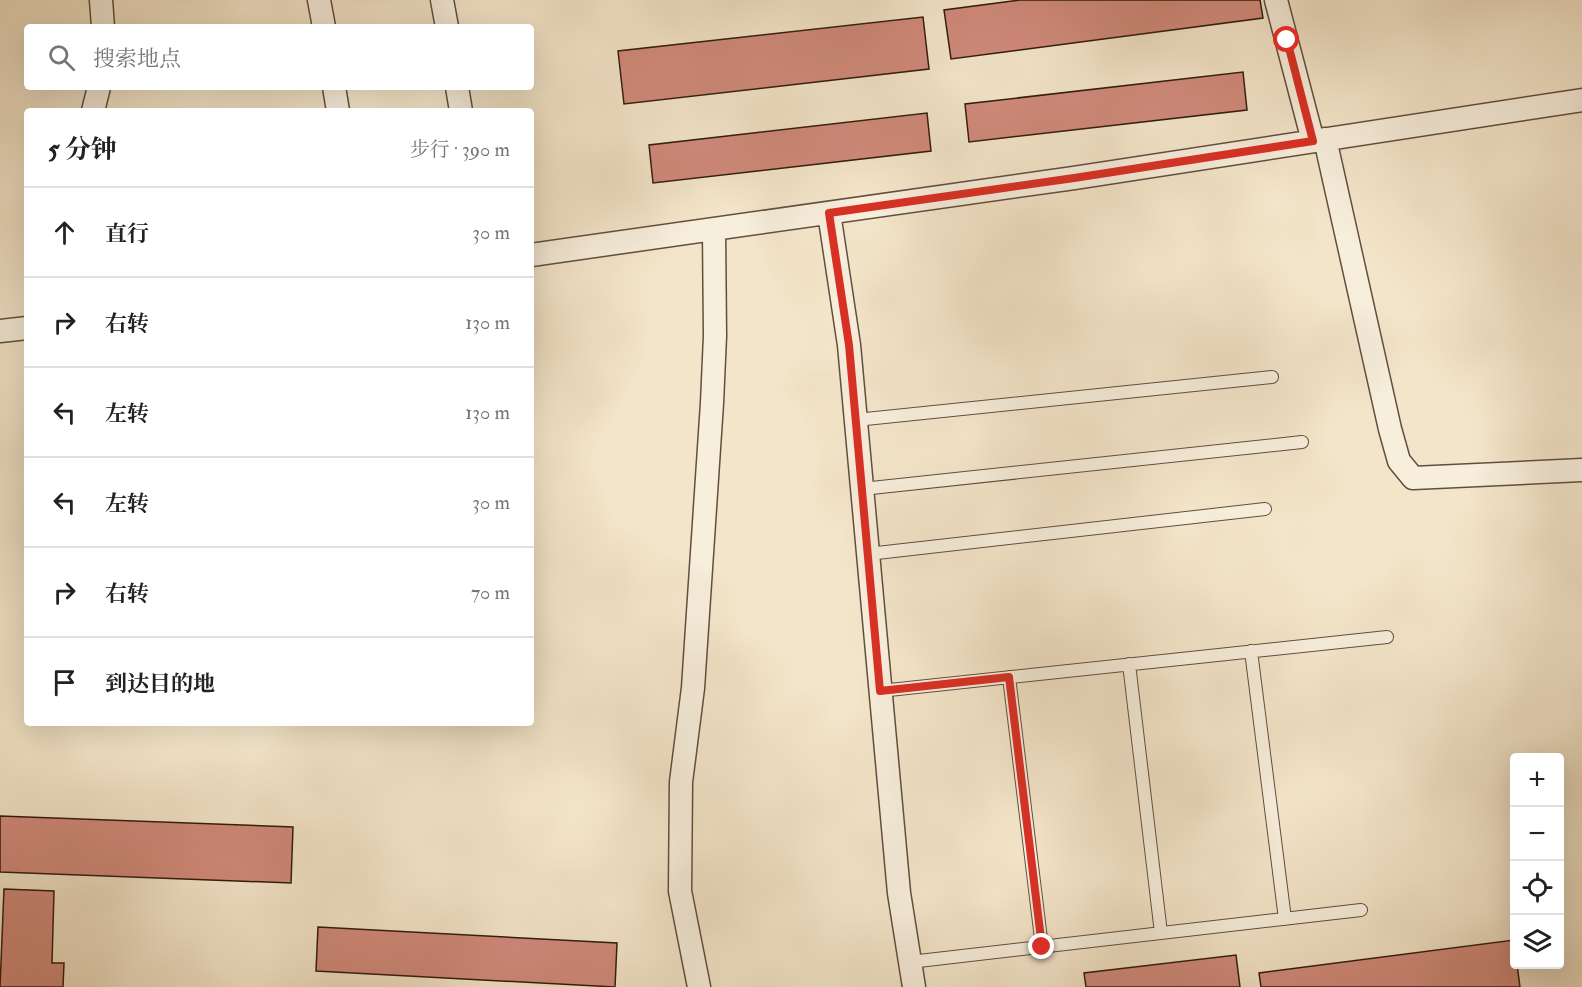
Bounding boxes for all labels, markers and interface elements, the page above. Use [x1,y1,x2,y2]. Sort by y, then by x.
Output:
search box [24,24,534,90]
route start [1273,26,1299,52]
icon: search [45,41,78,74]
text: 搜索地点 [93,45,181,73]
text: 5 分钟 [48,134,117,166]
text: 步行 · 390 m [410,137,510,162]
icon: ahead [48,216,81,249]
text: 直行 [105,220,149,248]
text: 30 m [472,220,510,245]
icon: right [48,306,81,339]
text: 右转 [105,310,149,338]
text: 130 m [465,310,510,335]
icon: left [48,396,81,429]
text: 左转 [105,400,149,428]
text: 130 m [465,400,510,425]
icon: left [48,486,81,519]
text: 左转 [105,490,149,518]
text: 30 m [472,490,510,515]
icon: right [48,576,81,609]
text: 右转 [105,580,149,608]
text: 70 m [471,580,510,605]
icon: arrive [48,666,81,699]
text: 到达目的地 [105,670,215,698]
map controls [1510,753,1564,969]
button: + [1510,753,1564,807]
button: − [1510,807,1564,861]
button: locate [1510,861,1564,915]
button: layers [1510,915,1564,969]
route end [1028,933,1054,959]

